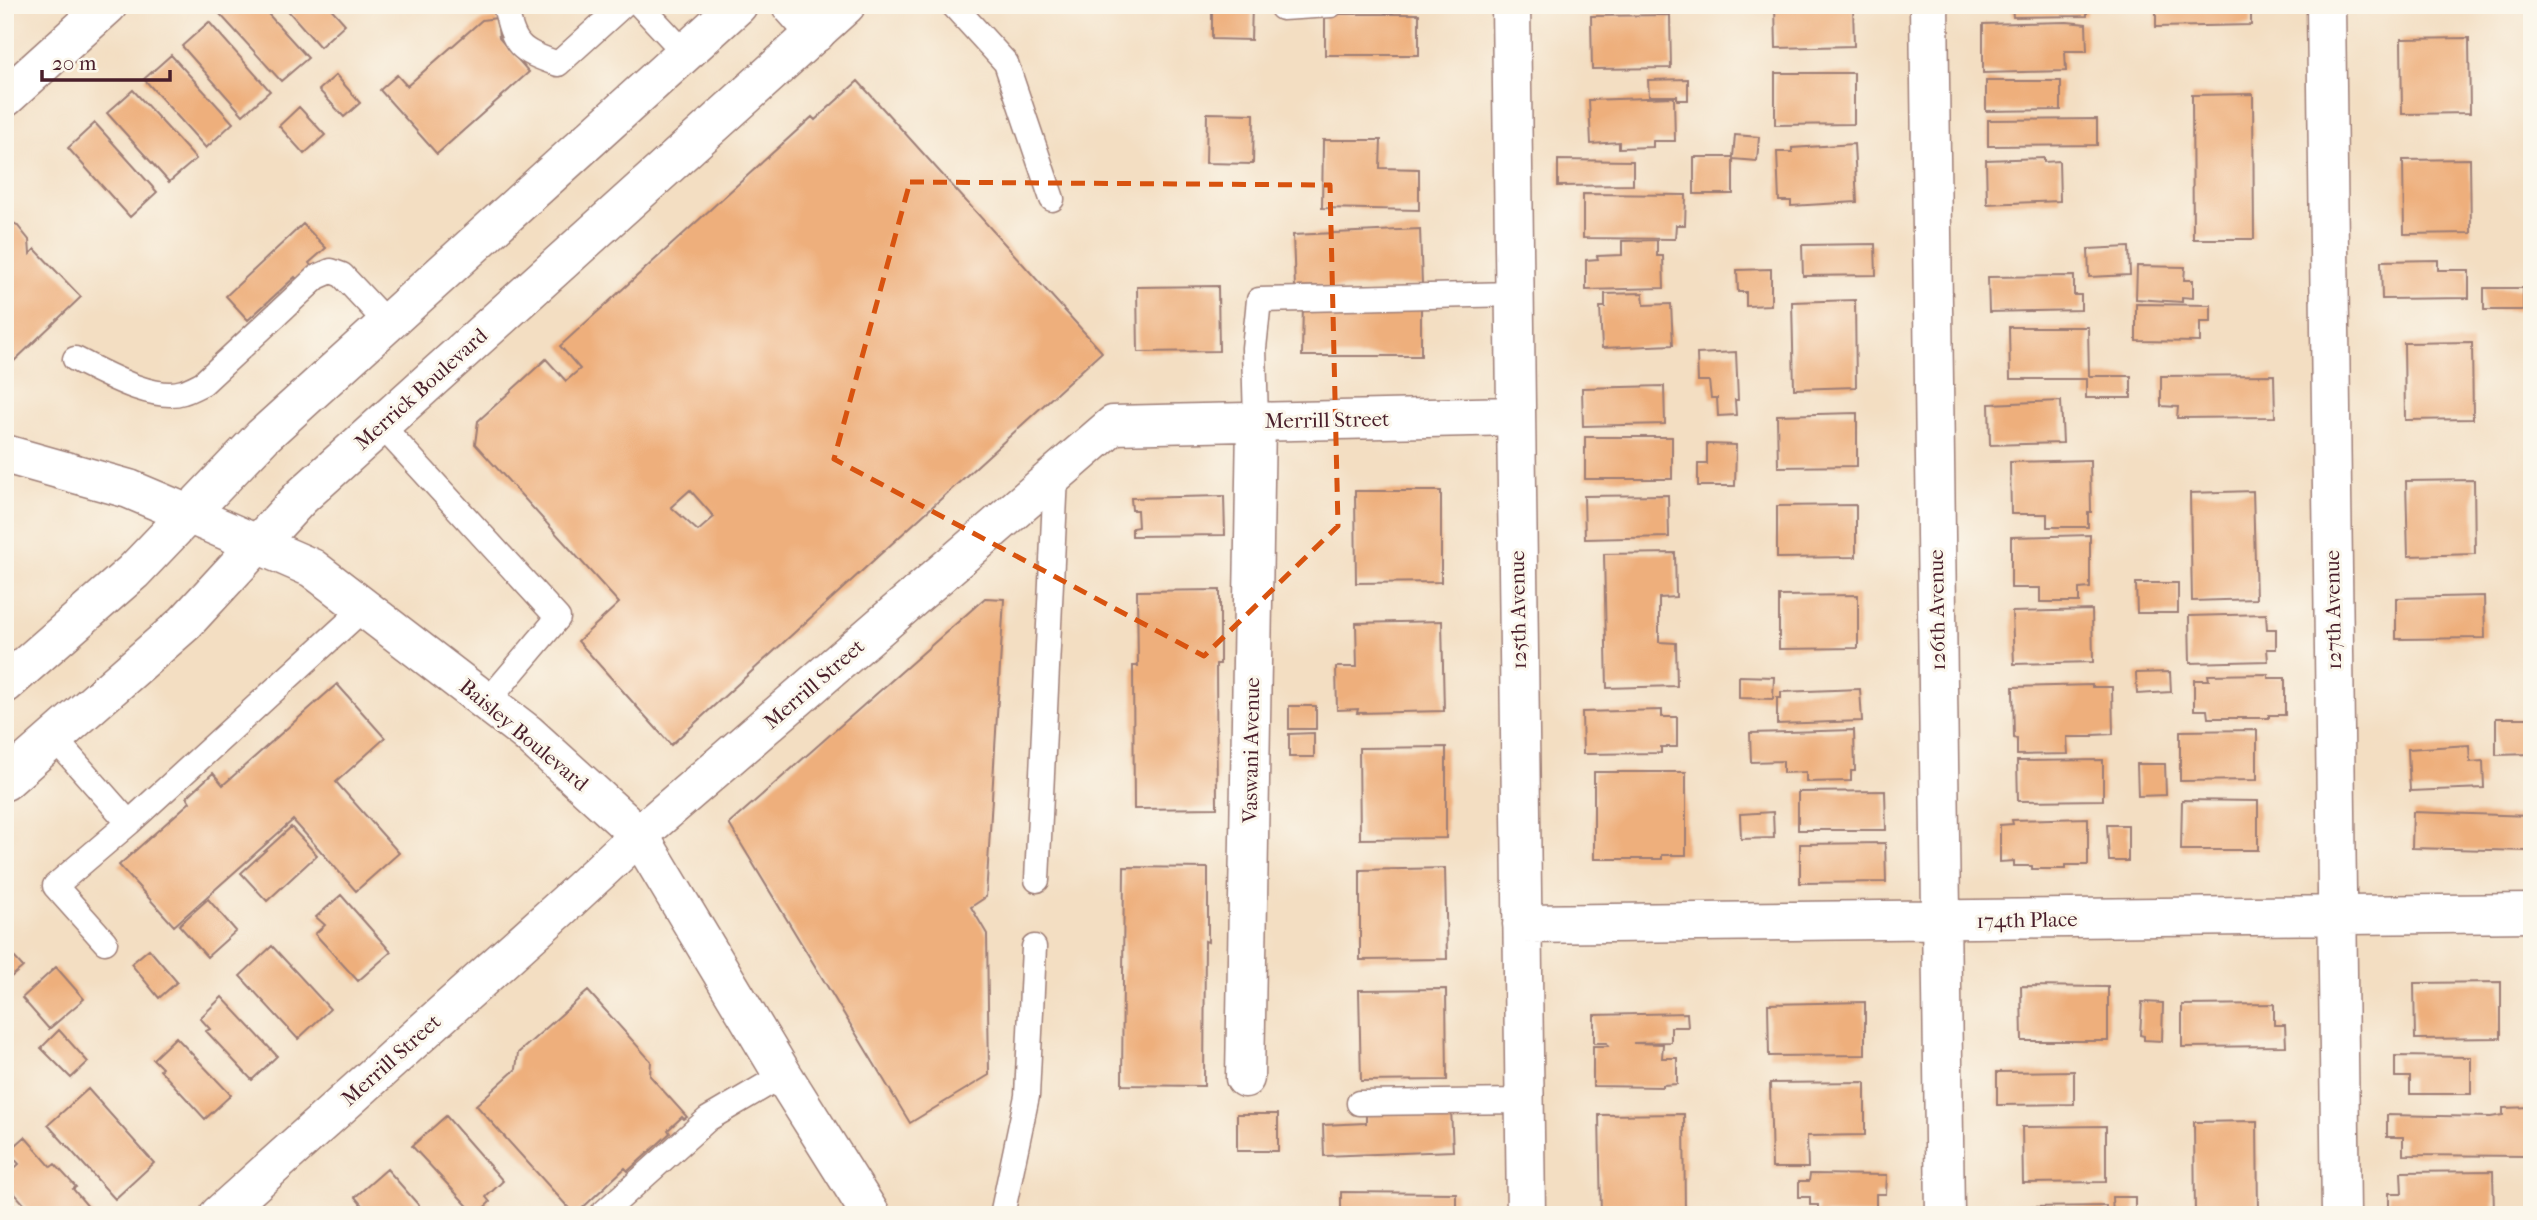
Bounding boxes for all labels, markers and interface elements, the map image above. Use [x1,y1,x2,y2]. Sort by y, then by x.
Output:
scale bar [42,38,170,82]
text: 20 m [52,51,97,75]
street label: Merrick Boulevard [350,323,493,455]
street label: Merrill Street [1264,407,1390,433]
street label: 126th Avenue [1924,549,1950,671]
street label: 125th Avenue [1505,550,1531,670]
street label: 127th Avenue [2320,550,2346,670]
street label: Merrill Street [759,634,869,734]
street label: Baisley Boulevard [455,674,594,796]
street label: Vaswani Avenue [1238,677,1264,824]
street label: 174th Place [1976,907,2078,933]
street label: Merrill Street [337,1009,446,1111]

